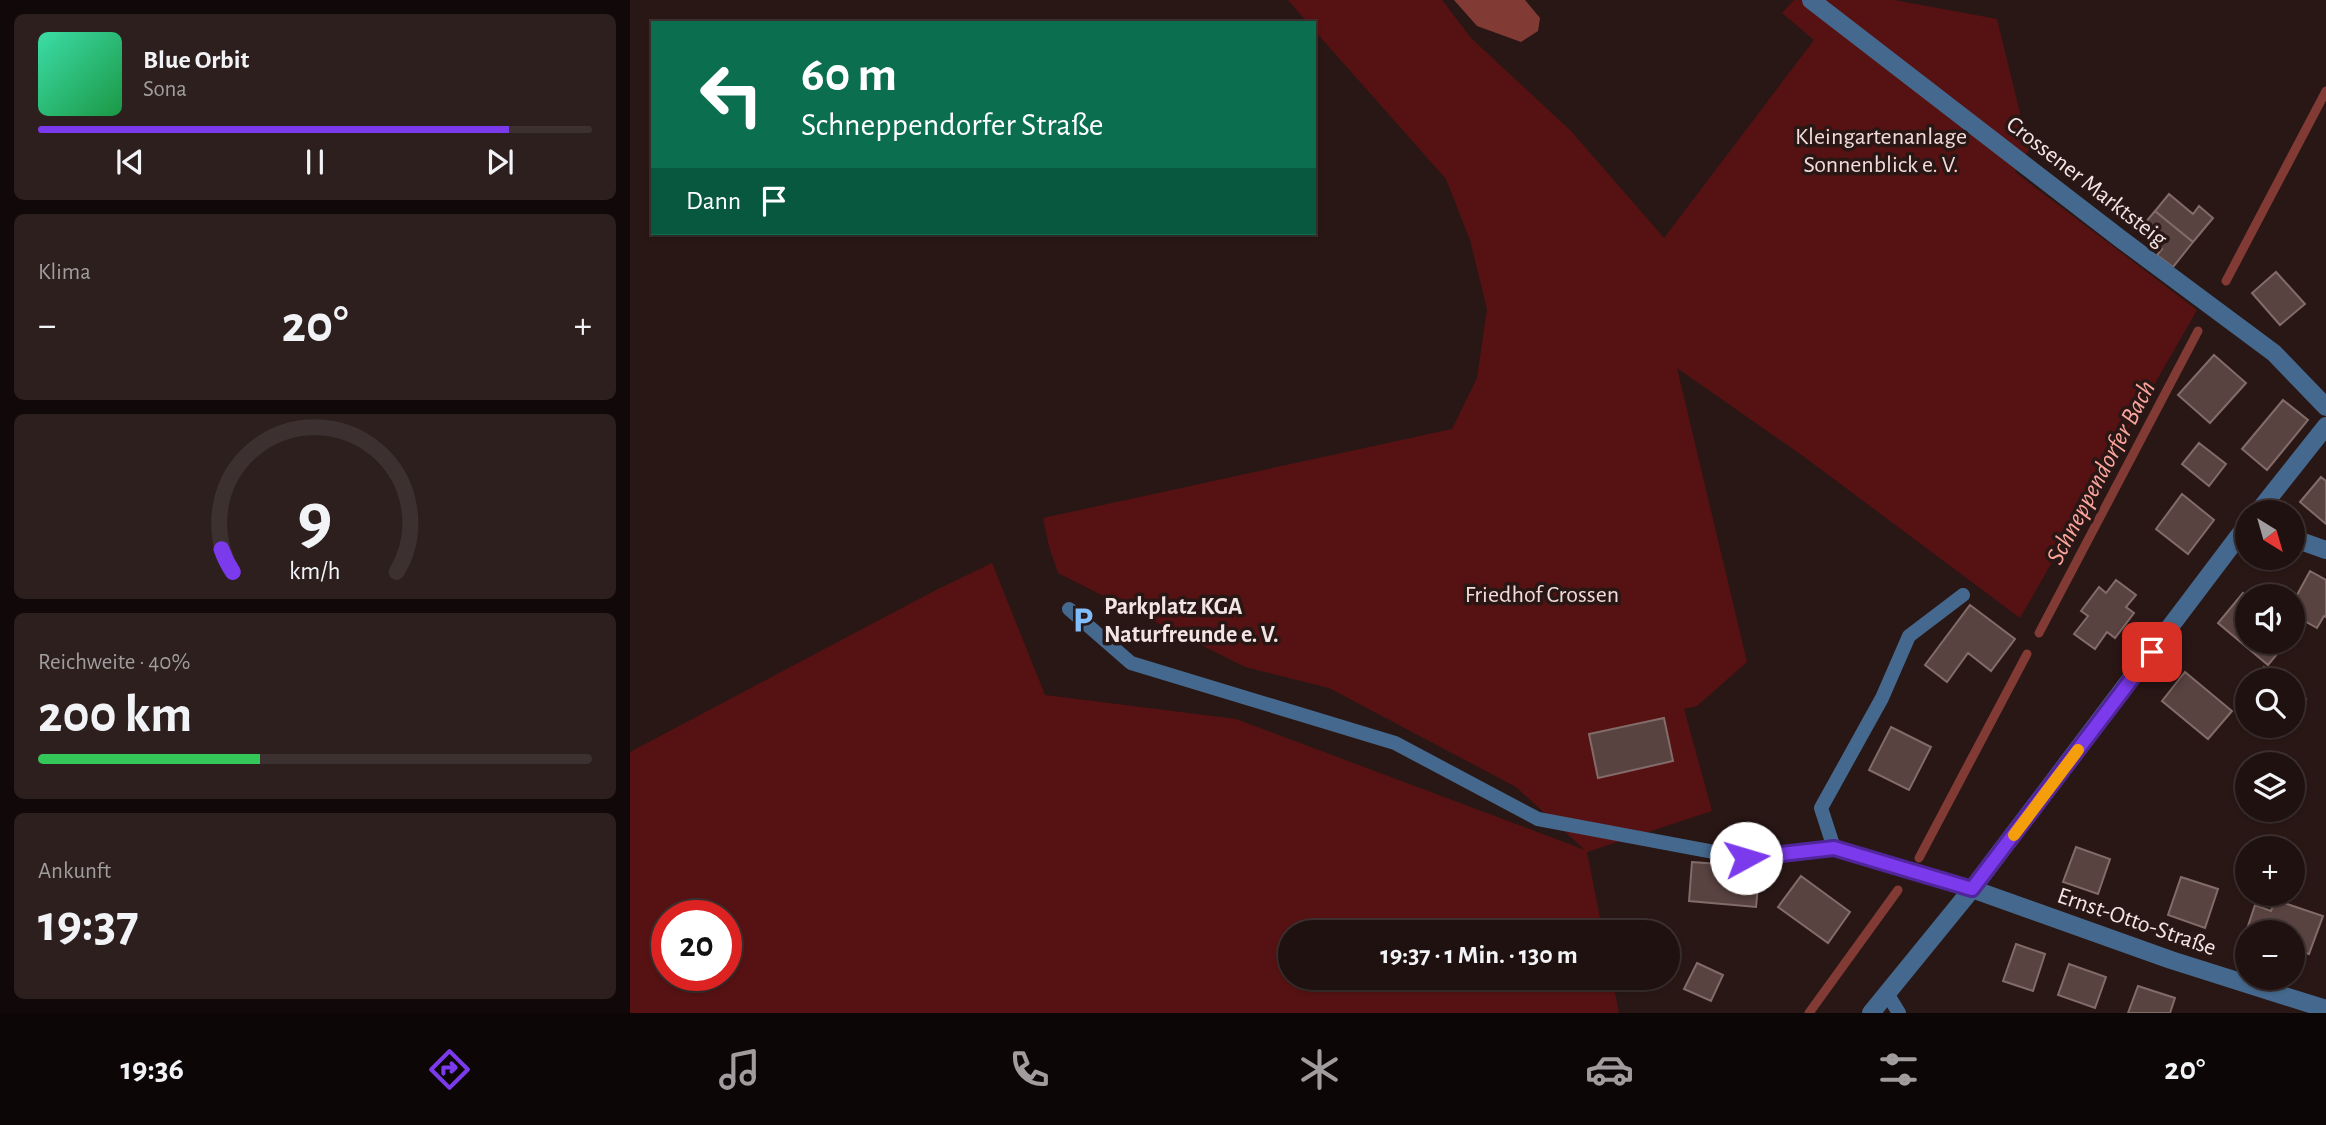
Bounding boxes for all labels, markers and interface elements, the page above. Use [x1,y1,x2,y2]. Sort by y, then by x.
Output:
text: Blue Orbit [143,47,249,73]
icon: left [686,49,777,140]
text: 60 m [801,51,897,100]
text: Sona [143,78,187,101]
text: Schneppendorfer Straße [801,109,1104,141]
street label: Crossener Marktsteig [2002,112,2171,252]
park label: Kleingartenanlage Sonnenblick e. V. [1795,125,1967,177]
icon: previous [111,143,149,181]
icon: pause [296,143,334,181]
icon: next [481,143,519,181]
icon: arrive [755,182,793,220]
text: Dann [686,188,741,214]
text: Klima [38,261,91,284]
text: 20° [282,299,348,351]
text: − [38,307,56,345]
text: + [574,307,592,345]
water label: Schneppendorfer Bach [2042,376,2160,569]
text: 9 [297,485,333,558]
north arrow [2235,500,2305,570]
map controls [2235,500,2305,990]
text: km/h [289,559,341,584]
park label: Friedhof Crossen [1465,583,1619,607]
button: sound [2235,584,2305,654]
place label: Parkplatz KGA Naturfreunde e. V. [1104,595,1279,647]
parking icon: Parkplatz KGA Naturfreunde e. V. [1068,605,1098,635]
pin [2122,622,2182,682]
icon: arrive [2133,633,2171,671]
text: Reichweite · 40% [38,651,190,674]
button: search [2235,668,2305,738]
text: 200 km [38,689,192,741]
button: layers [2235,752,2305,822]
position arrow [1709,821,1783,895]
button: + [2235,836,2305,906]
text: Ankunft [38,860,111,883]
street label: Ernst-Otto-Straße [2054,884,2219,960]
text: 19:37 [38,898,139,950]
speed limit sign: 20 [651,900,742,991]
button: − [2235,920,2305,990]
text: 19:37 · 1 Min. · 130 m [1380,942,1578,968]
icon: directions [425,1045,474,1094]
icon: music [715,1045,764,1094]
icon: phone [1005,1045,1054,1094]
icon: climate [1295,1045,1344,1094]
icon: car [1585,1045,1634,1094]
icon: filters [1874,1045,1923,1094]
text: 19:36 [120,1053,184,1085]
text: 20° [2164,1053,2205,1085]

